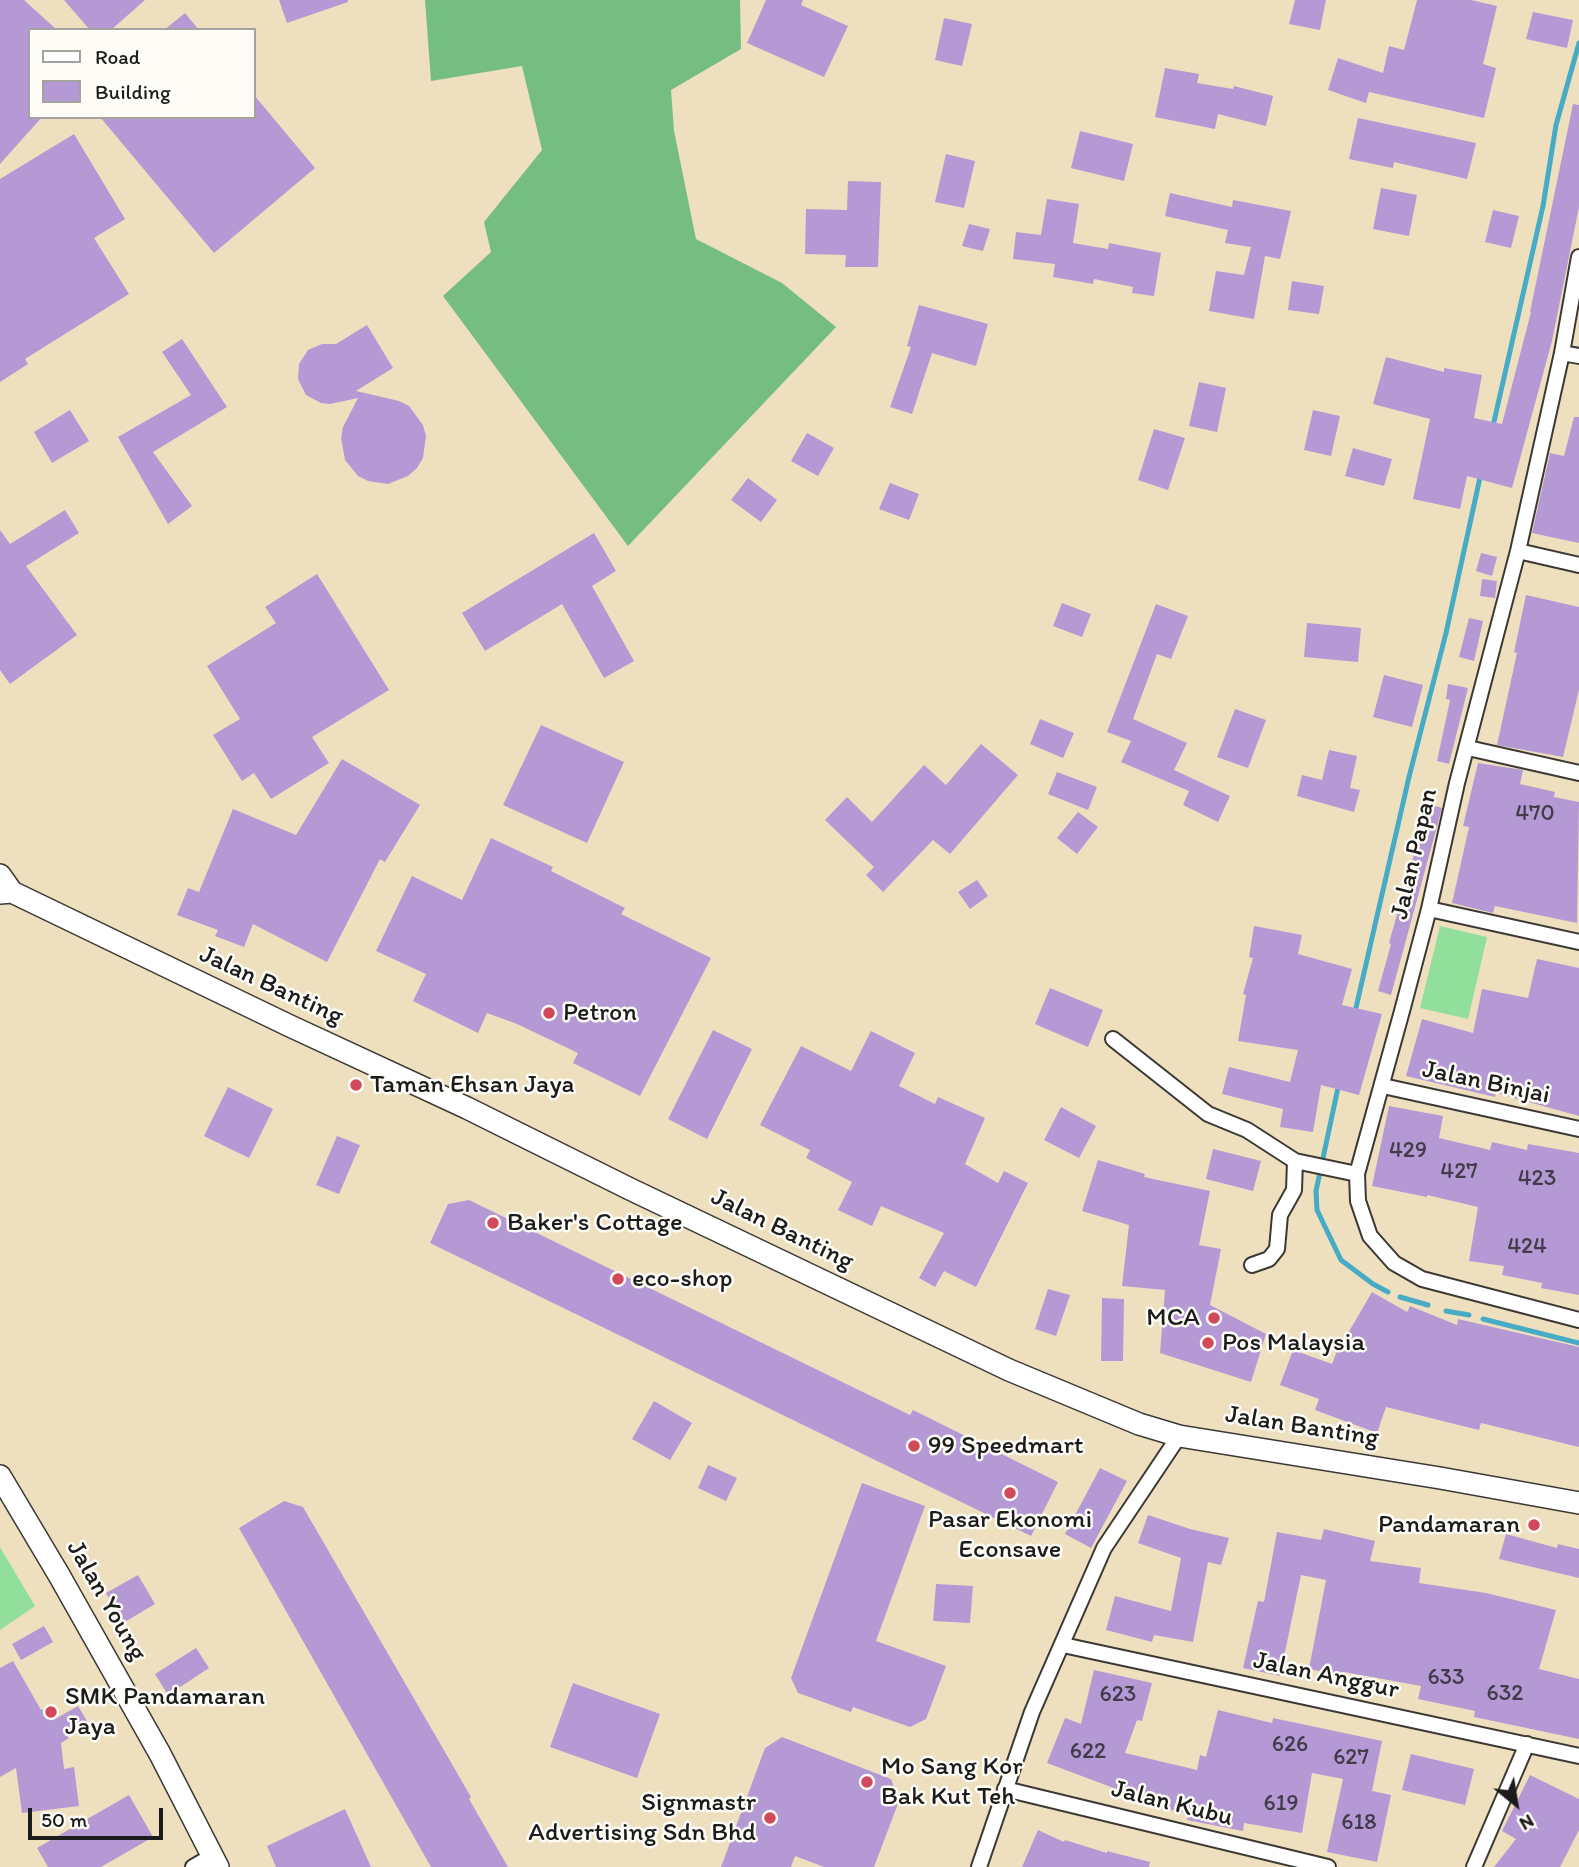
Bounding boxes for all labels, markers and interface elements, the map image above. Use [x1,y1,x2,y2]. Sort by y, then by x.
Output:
legend [28,28,256,119]
text: Road [95,44,140,69]
text: Building [95,79,171,104]
street label: Jalan Papan [1385,785,1445,923]
house number: 470 [1515,800,1555,828]
street label: Jalan Banting [194,939,348,1033]
place label: Petron [563,997,637,1029]
marker: Petron [541,1005,557,1021]
street label: Jalan Binjai [1419,1054,1553,1112]
place label: Taman Ehsan Jaya [370,1069,574,1101]
marker: Taman Ehsan Jaya [348,1077,364,1093]
house number: 429 [1389,1137,1427,1165]
house number: 427 [1440,1158,1478,1186]
house number: 423 [1518,1165,1556,1193]
street label: Jalan Banting [705,1182,859,1278]
place label: Baker's Cottage [507,1207,683,1239]
marker: Baker's Cottage [485,1215,501,1231]
house number: 424 [1507,1233,1547,1261]
place label: eco-shop [632,1263,733,1295]
marker: eco-shop [610,1271,626,1287]
place label: MCA [1146,1302,1200,1334]
marker: MCA [1206,1310,1222,1326]
place label: Pos Malaysia [1222,1327,1365,1359]
marker: Pos Malaysia [1200,1335,1216,1351]
street label: Jalan Banting [1223,1399,1381,1455]
place label: 99 Speedmart [928,1430,1084,1462]
marker: 99 Speedmart [906,1438,922,1454]
marker: Pasar Ekonomi Econsave [1002,1485,1018,1501]
place label: Pasar Ekonomi Econsave [928,1504,1092,1566]
place label: Pandamaran [1378,1509,1520,1541]
marker: Pandamaran [1526,1517,1542,1533]
street label: Jalan Young [59,1535,153,1667]
street label: Jalan Anggur [1250,1645,1402,1707]
house number: 633 [1427,1664,1465,1692]
house number: 632 [1487,1680,1523,1708]
place label: SMK Pandamaran Jaya [65,1681,265,1742]
house number: 623 [1100,1681,1136,1709]
marker: SMK Pandamaran Jaya [43,1704,59,1720]
house number: 626 [1272,1731,1308,1759]
house number: 622 [1070,1738,1106,1766]
house number: 627 [1333,1744,1369,1772]
place label: Mo Sang Kor Bak Kut Teh [881,1751,1023,1812]
north arrow [1481,1769,1551,1839]
marker: Mo Sang Kor Bak Kut Teh [859,1774,875,1790]
street label: Jalan Kubu [1108,1774,1236,1834]
place label: Signmastr Advertising Sdn Bhd [528,1787,756,1848]
house number: 619 [1264,1790,1298,1818]
scale bar [32,1794,166,1838]
text: 50 m [41,1807,87,1832]
house number: 618 [1341,1809,1377,1837]
text: N [1515,1809,1538,1836]
marker: Signmastr Advertising Sdn Bhd [762,1810,778,1826]

